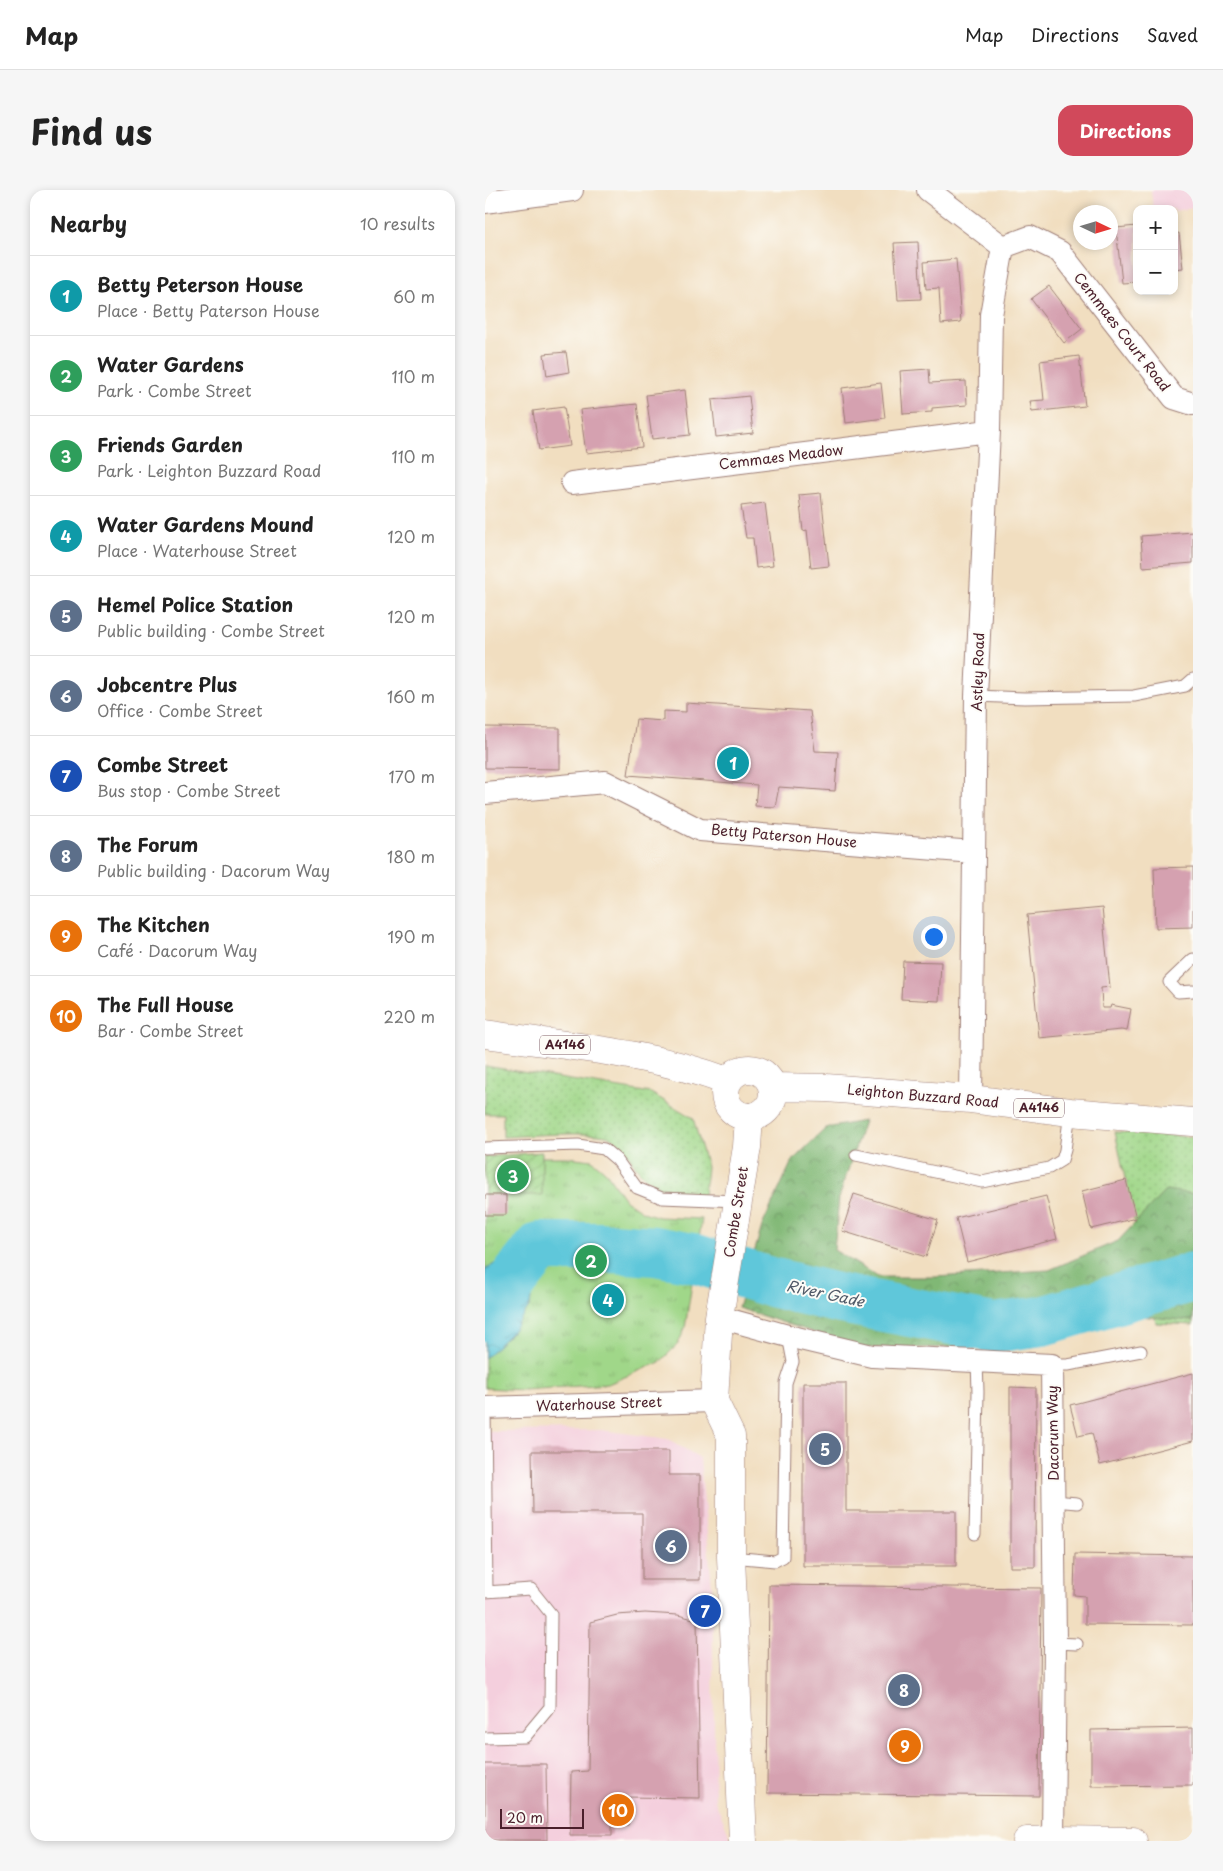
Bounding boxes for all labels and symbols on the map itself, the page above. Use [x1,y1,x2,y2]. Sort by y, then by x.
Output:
north arrow [1073,205,1118,250]
street label: Cemmaes Court Road [1069,268,1176,396]
street label: Cemmaes Meadow [718,438,844,475]
street label: Astley Road [966,632,989,712]
pin: 1 [717,744,749,782]
street label: Betty Paterson House [710,819,858,852]
your location [921,924,947,950]
road number: A4146 [540,1036,590,1054]
street label: Leighton Buzzard Road [846,1078,1000,1113]
road number: A4146 [1014,1098,1064,1118]
pin: 3 [497,1157,529,1195]
street label: Combe Street [718,1165,753,1259]
pin: 2 [575,1242,607,1280]
water label: River Gade [784,1273,868,1312]
pin: 4 [592,1281,624,1319]
street label: Dacorum Way [1041,1385,1064,1481]
street label: Waterhouse Street [536,1391,663,1416]
pin: 5 [809,1430,841,1468]
pin: 6 [655,1527,687,1565]
pin: 7 [689,1592,721,1630]
pin: 8 [888,1671,920,1709]
pin: 9 [889,1727,921,1765]
pin: 10 [602,1791,634,1829]
scale bar [500,1806,584,1829]

